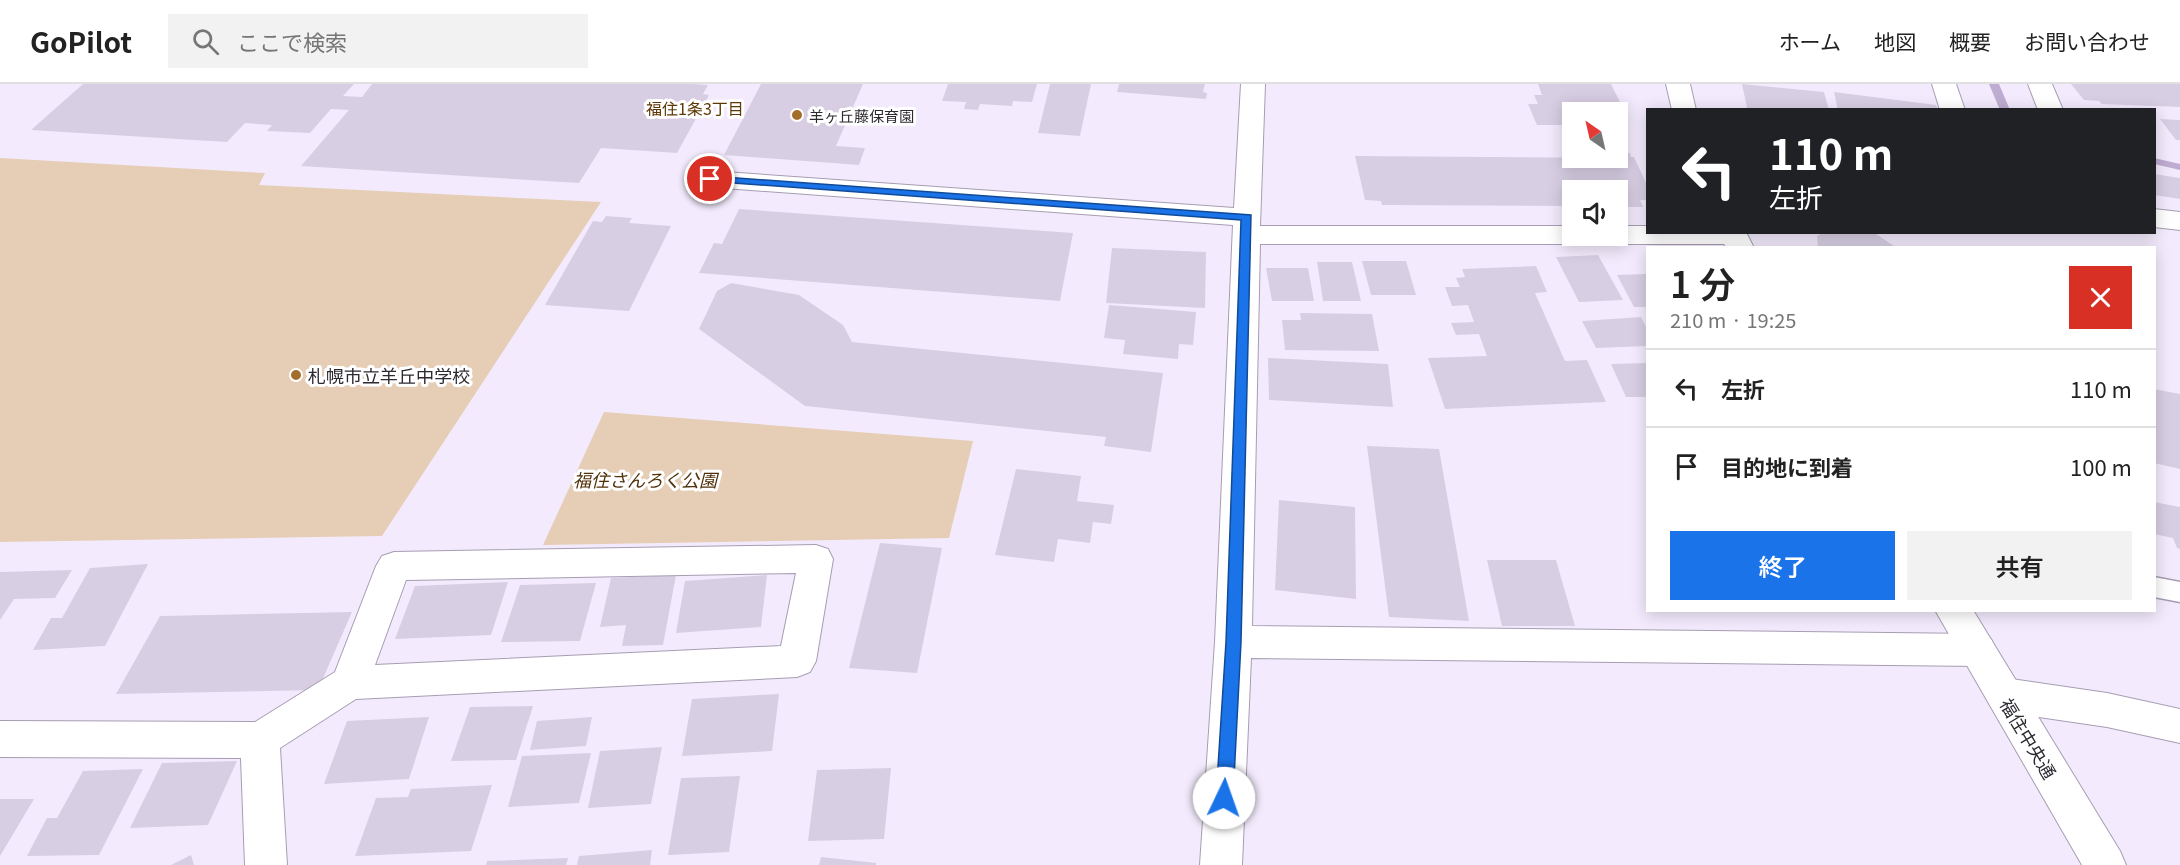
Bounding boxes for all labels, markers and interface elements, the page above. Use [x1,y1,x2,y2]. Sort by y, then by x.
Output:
search box [168,14,588,68]
text: GoPilot [30,21,132,61]
icon: search [189,25,222,58]
text: ここで検索 [237,25,347,57]
text: ホーム [1779,26,1841,56]
text: 地図 [1874,26,1916,56]
text: 概要 [1949,26,1991,56]
text: お問い合わせ [2024,26,2150,56]
district label: 福住1条3丁目 [646,96,744,120]
north arrow [1562,102,1628,168]
map controls [1562,102,1628,246]
place label: 羊ヶ丘藤保育園 [809,105,914,126]
marker: 羊ヶ丘藤保育園 [790,108,804,122]
text: 110 m [1769,121,1893,182]
icon: left [1670,132,1748,210]
pin [684,153,735,204]
icon: arrive [693,162,726,195]
text: 左折 [1769,177,1823,216]
button: sound [1562,180,1628,246]
text: 1 分 [1670,256,1735,308]
button: close [2069,266,2132,329]
text: 210 m · 19:25 [1670,305,1796,334]
place label: 札幌市立羊丘中学校 [308,362,470,388]
marker: 札幌市立羊丘中学校 [289,368,303,382]
icon: left [1670,372,1703,405]
text: 左折 [1721,372,1765,404]
text: 110 m [2070,372,2132,404]
icon: arrive [1670,450,1703,483]
text: 目的地に到着 [1721,450,1853,482]
text: 100 m [2070,450,2132,482]
park label: 福住さんろく公園 [573,466,720,492]
button: 終了 [1670,531,1895,600]
button: 共有 [1907,531,2132,600]
street label: 福住中央通 [1995,693,2063,783]
position arrow [1192,766,1256,830]

